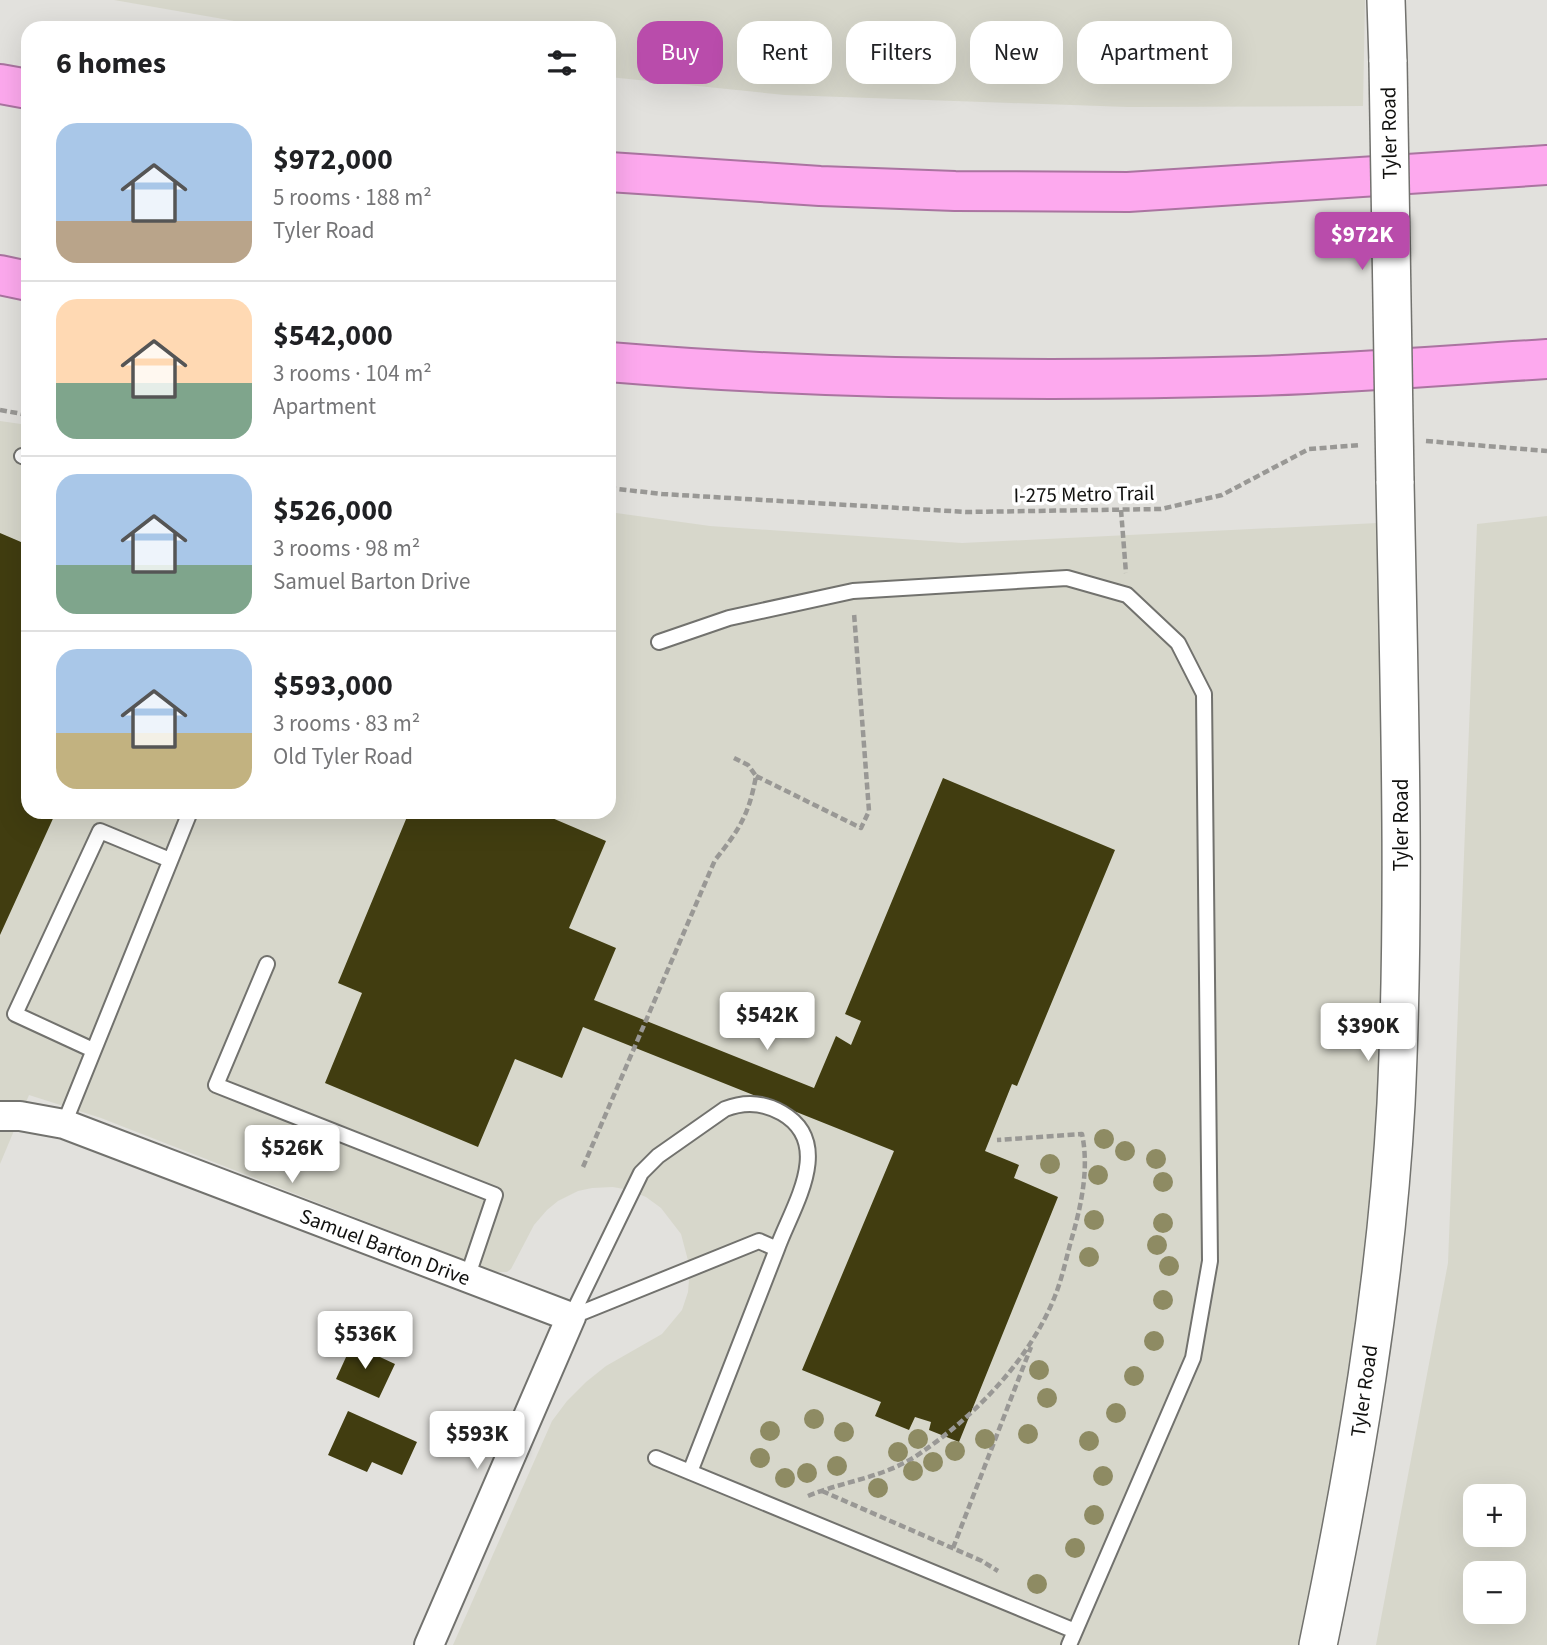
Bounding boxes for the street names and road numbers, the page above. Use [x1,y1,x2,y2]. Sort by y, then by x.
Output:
street label: Tyler Road [1373,86,1405,180]
street label: I-275 Metro Trail [1013,478,1155,510]
street label: Tyler Road [1386,779,1416,871]
street label: Samuel Barton Drive [296,1201,474,1293]
street label: Tyler Road [1343,1343,1385,1439]

